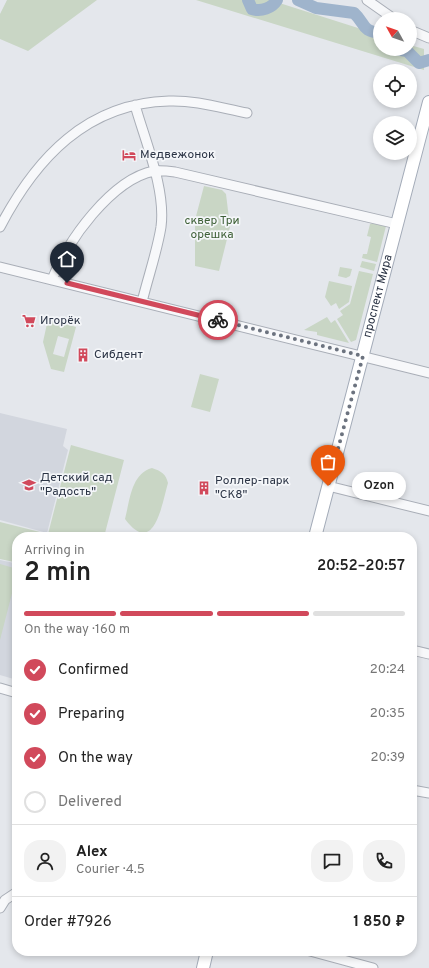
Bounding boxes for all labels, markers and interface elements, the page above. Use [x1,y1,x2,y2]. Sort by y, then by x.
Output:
north arrow [373,12,417,56]
map controls [373,12,417,160]
button: locate [373,64,417,108]
button: layers [373,116,417,160]
hotel icon: Медвежонок [121,147,137,163]
place label: Медвежонок [140,147,215,163]
park label: сквер Три орешка [184,213,240,243]
pin [50,242,84,283]
icon: home [56,248,78,270]
street label: проспект Мира [360,253,397,339]
courier [198,300,238,340]
icon: bike [207,309,229,331]
supermarket icon: Игорёк [21,313,37,329]
place label: Игорёк [40,313,81,329]
building icon: Сибдент [75,347,91,363]
place label: Сибдент [94,347,143,363]
pin [311,445,345,486]
icon: bag [317,451,339,473]
place label: Детский сад "Радость" [40,470,113,500]
callout: Ozon [352,472,406,500]
place label: Роллер-парк "СК8" [215,473,290,503]
school or university icon: Детский сад "Радость" [21,477,37,493]
text: Ozon [364,478,394,494]
building icon: Роллер-парк "СК8" [196,480,212,496]
text: Arriving in [24,543,85,559]
text: 2 min [24,557,91,590]
text: 20:52–20:57 [317,557,405,576]
text: On the way · 160 m [24,622,130,638]
icon: check [24,659,46,681]
text: Confirmed [58,661,129,680]
text: 20:24 [370,662,405,678]
icon: check [24,703,46,725]
text: Preparing [58,705,125,724]
text: 20:35 [370,706,405,722]
icon: check [24,747,46,769]
text: On the way [58,749,133,768]
text: 20:39 [370,750,405,766]
text: Delivered [58,793,122,812]
button: person [24,840,66,882]
button: chat [311,840,353,882]
button: phone [363,840,405,882]
text: Alex [76,843,108,862]
text: Courier · 4.5 [76,862,145,878]
text: Order #7926 [24,913,112,932]
text: 1 850 ₽ [353,913,405,932]

